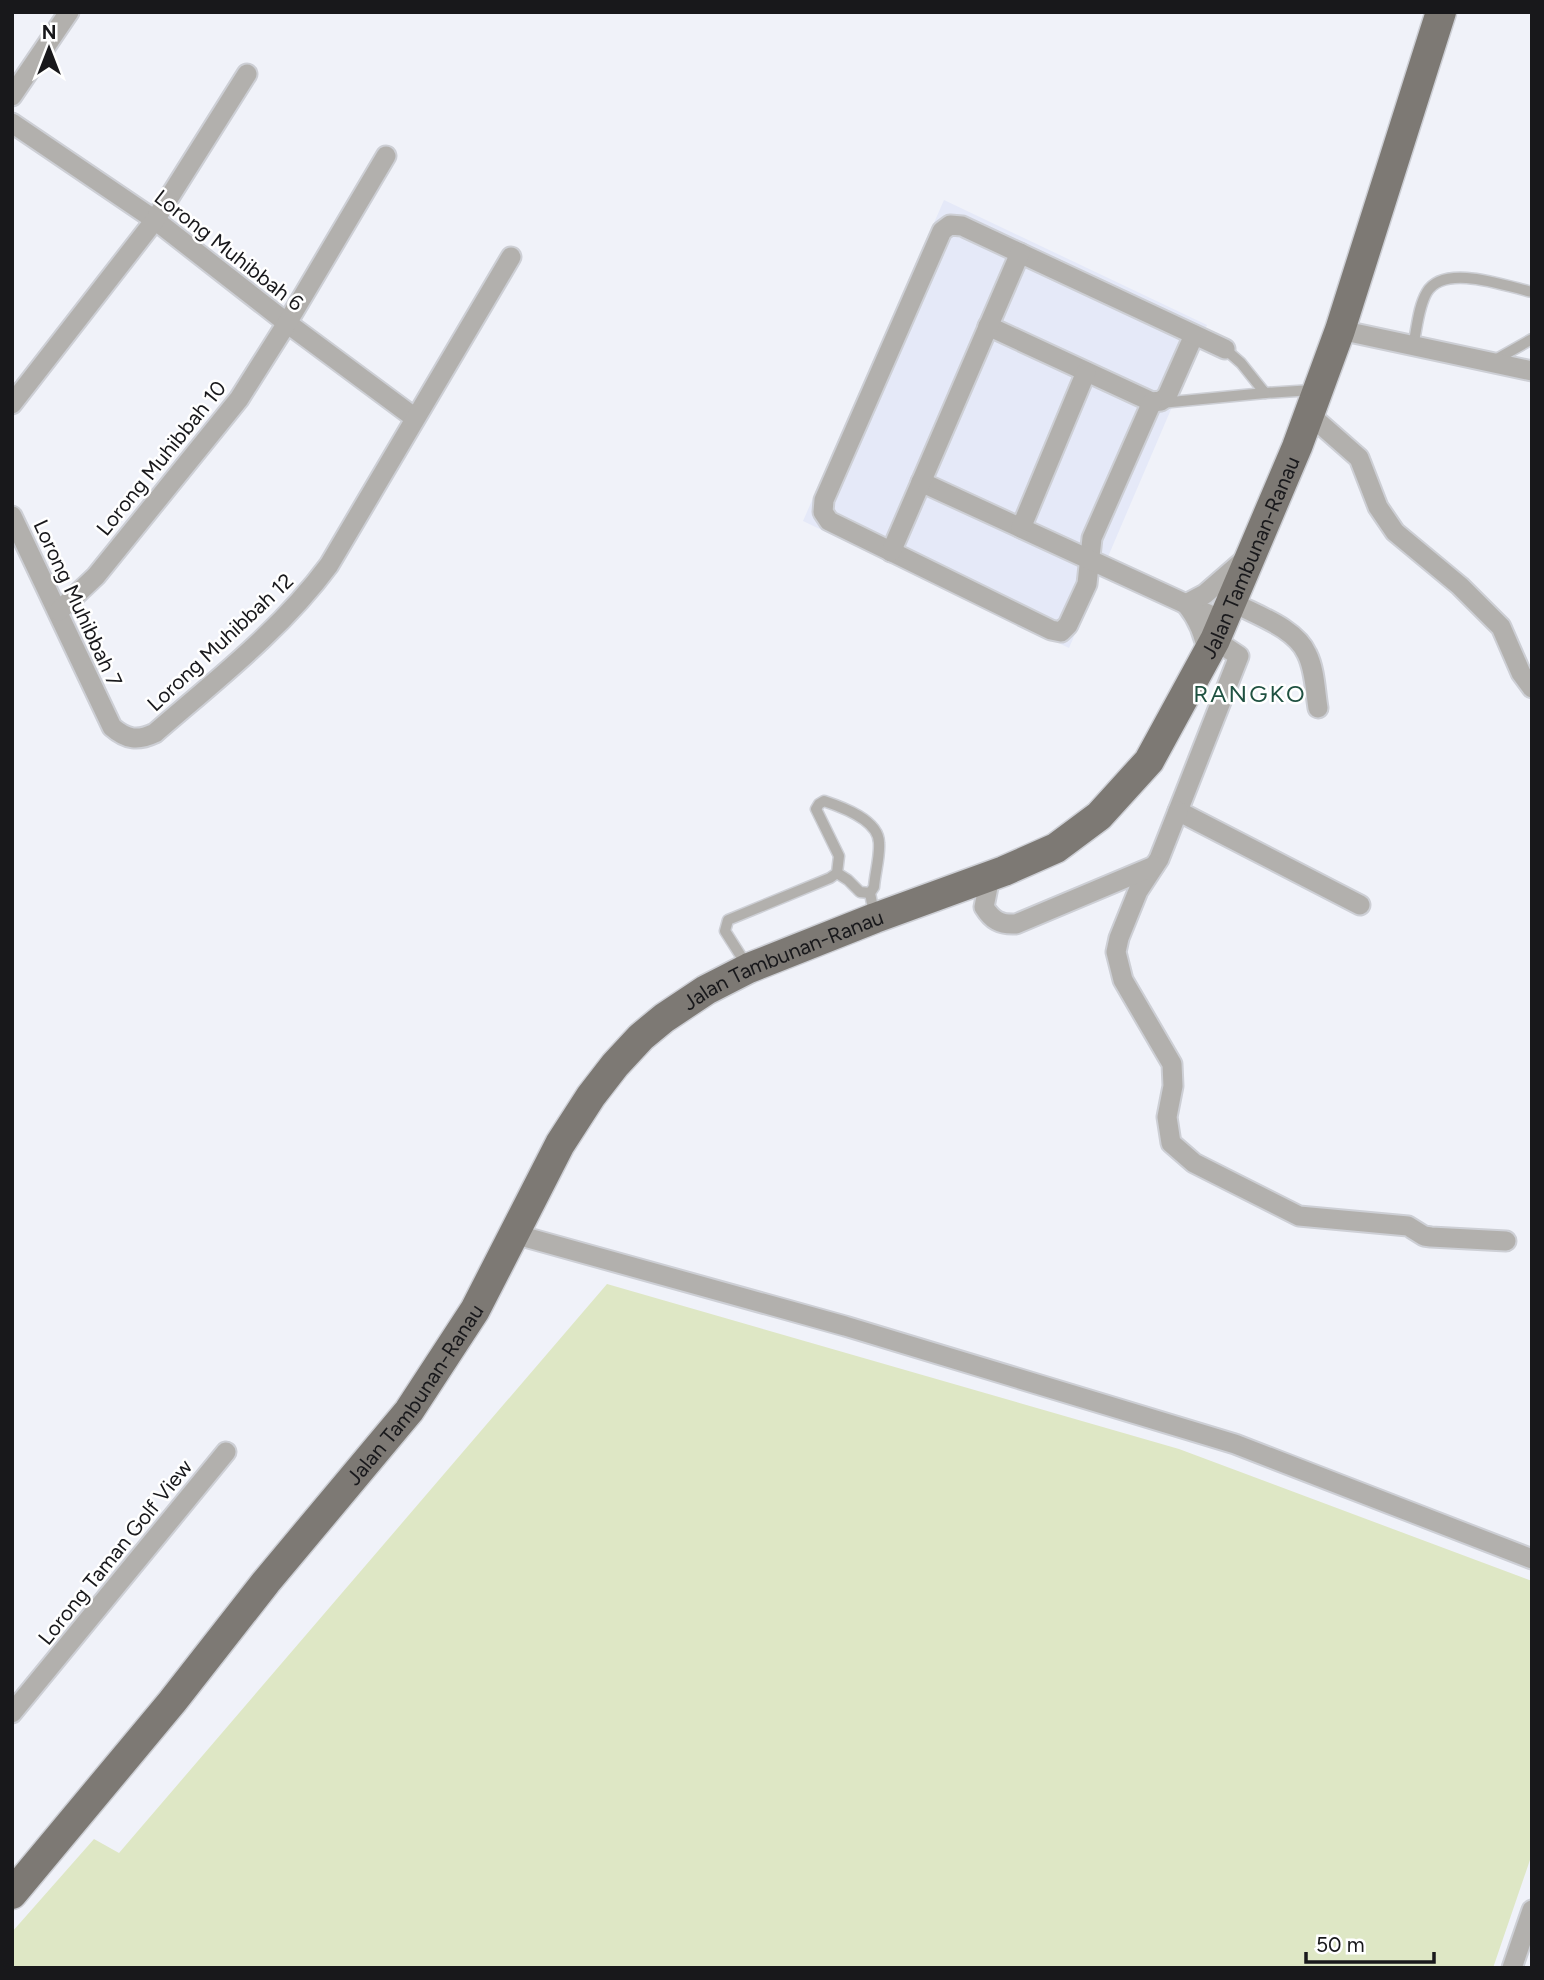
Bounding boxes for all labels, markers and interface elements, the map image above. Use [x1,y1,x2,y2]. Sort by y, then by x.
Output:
north arrow [14,14,84,84]
text: N [42,21,56,44]
street label: Lorong Muhibbah 6 [150,184,308,316]
street label: Lorong Muhibbah 10 [91,376,231,540]
street label: Jalan Tambunan-Ranau [1195,452,1304,663]
street label: Lorong Muhibbah 7 [28,516,128,690]
street label: Lorong Muhibbah 12 [142,568,298,716]
district label: RANGKO [1193,679,1307,708]
street label: Jalan Tambunan-Ranau [677,904,887,1015]
street label: Jalan Tambunan-Ranau [340,1299,488,1490]
street label: Lorong Taman Golf View [33,1454,198,1650]
scale bar [1306,1920,1434,1964]
text: 50 m [1316,1932,1365,1957]

